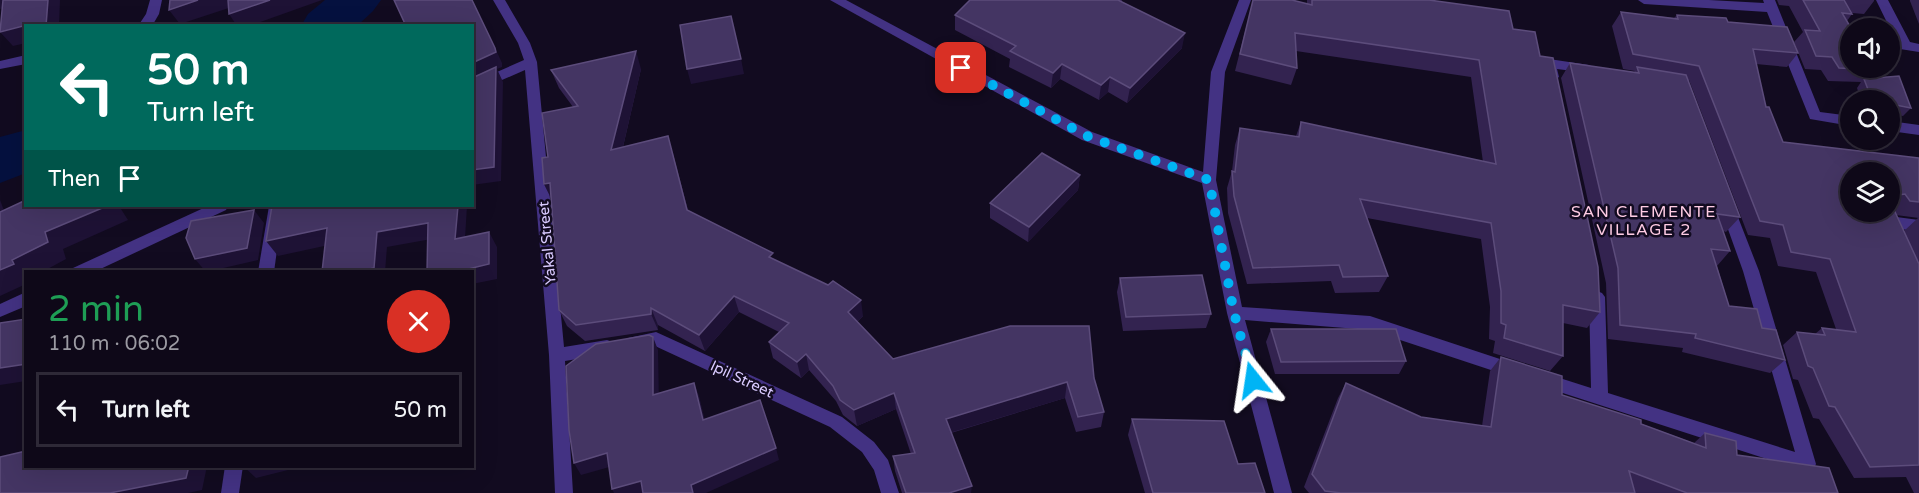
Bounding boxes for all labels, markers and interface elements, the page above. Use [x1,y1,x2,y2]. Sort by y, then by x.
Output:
map controls [1840,18,1900,222]
button: sound [1840,18,1900,78]
pin [935,42,986,93]
text: 50 m [147,45,249,96]
icon: left [48,48,126,126]
icon: arrive [944,51,977,84]
button: search [1840,90,1900,150]
text: Turn left [147,96,254,129]
icon: arrive [113,162,146,195]
button: layers [1840,162,1900,222]
text: Then [48,166,101,192]
street label: Yakal Street [534,200,560,286]
district label: SAN CLEMENTE VILLAGE 2 [1571,202,1717,240]
text: 2 min [48,288,144,331]
button: close [387,290,450,353]
text: 110 m · 06:02 [48,332,180,356]
position arrow [1221,348,1285,412]
street label: Ipil Street [707,357,777,402]
icon: left [51,393,84,426]
text: Turn left [102,397,190,423]
text: 50 m [393,397,447,423]

